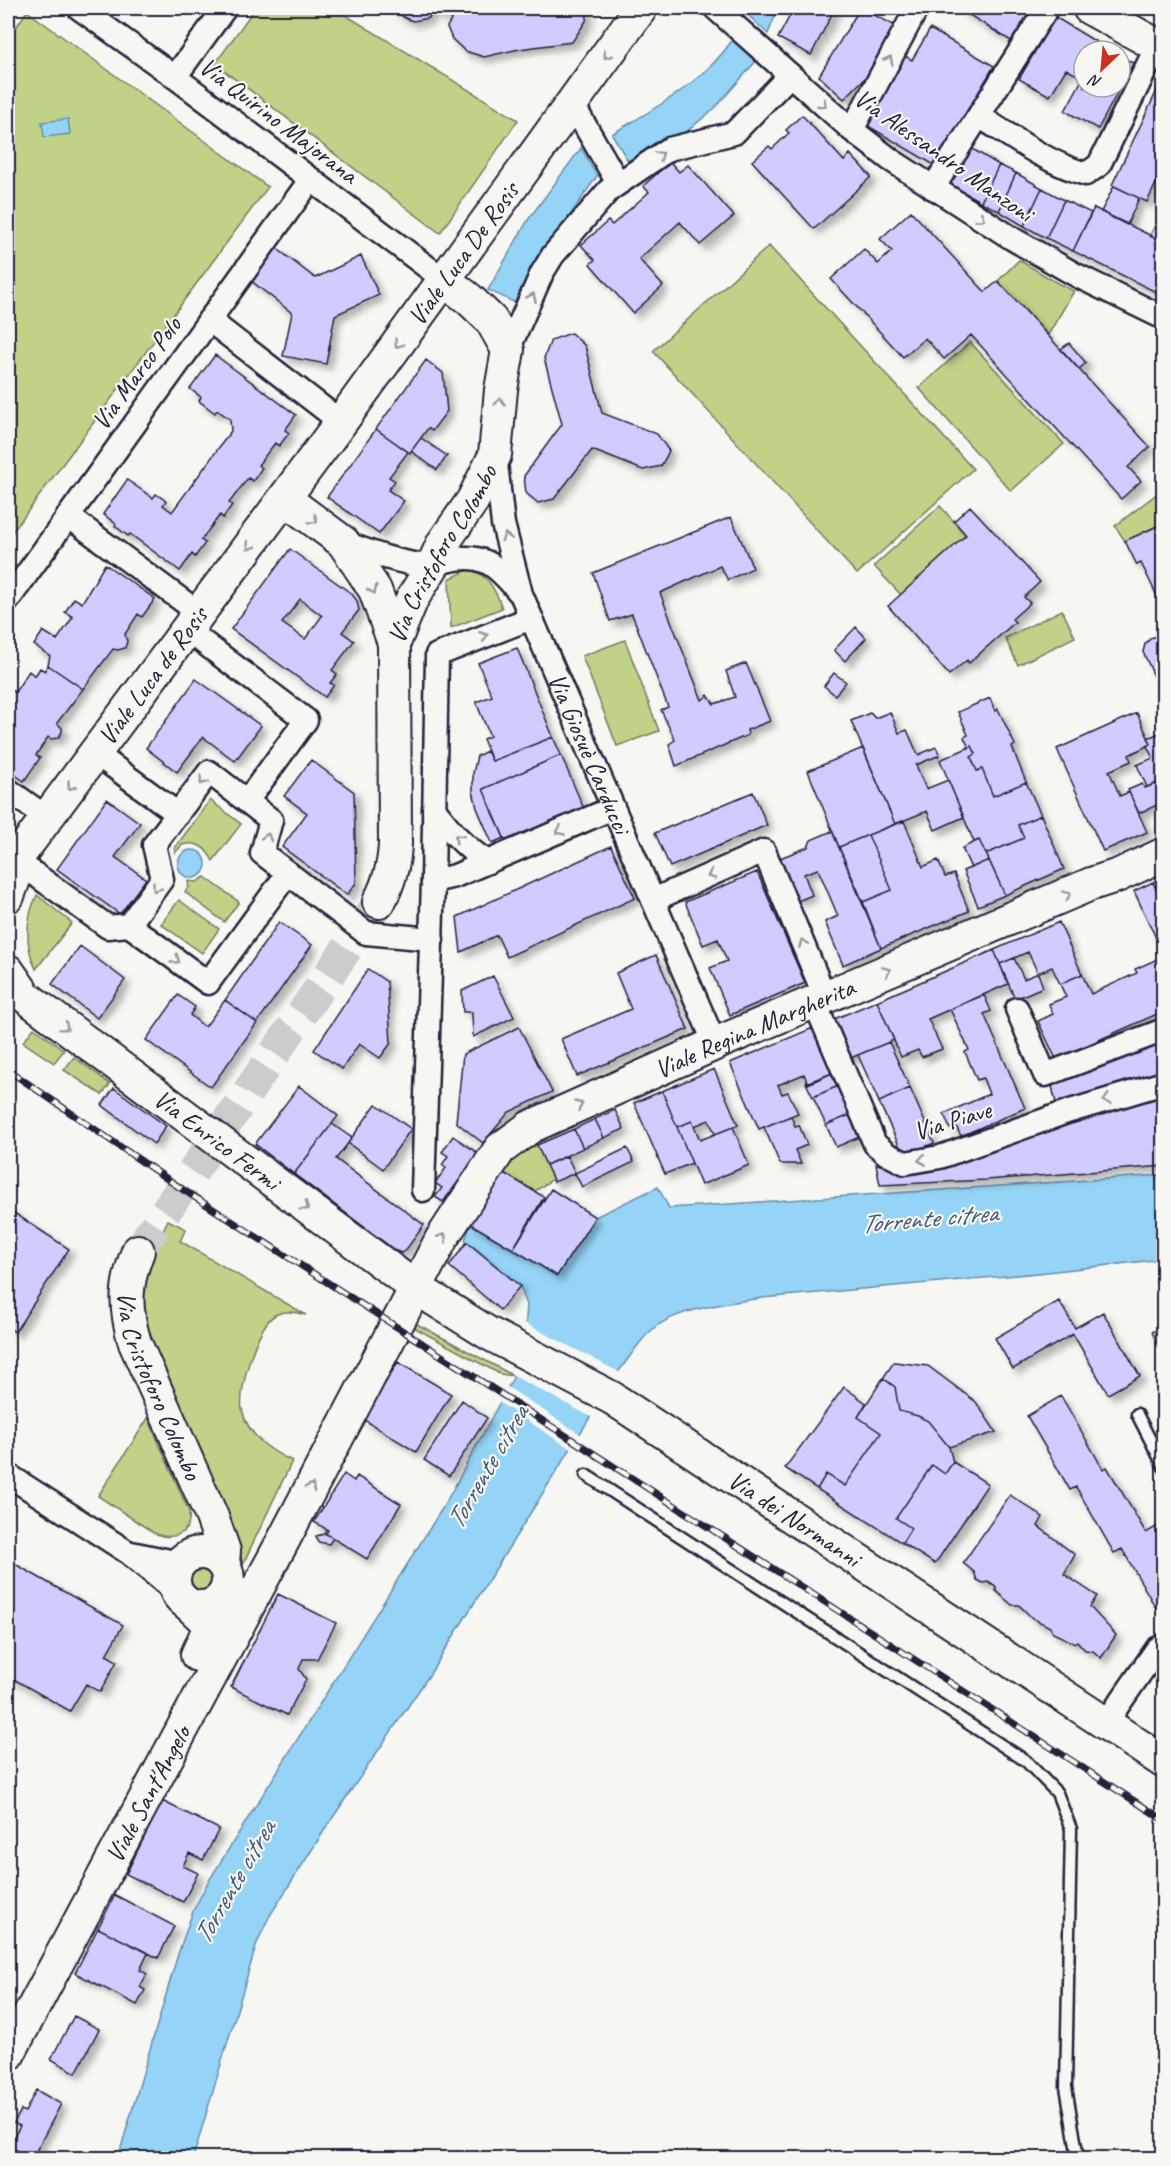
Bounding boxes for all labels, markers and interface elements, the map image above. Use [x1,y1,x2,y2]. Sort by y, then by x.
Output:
north arrow [1072,39,1132,99]
one-way arrow [603,48,614,59]
street label: Via Quirino Majorana [193,50,366,192]
one-way arrow [882,55,893,66]
text: N [1084,69,1105,93]
street label: Via Alessandro Manzoni [848,81,1042,231]
one-way arrow [816,97,827,108]
one-way arrow [654,150,664,162]
street label: Viale Luca De Rosis [400,174,528,332]
one-way arrow [975,211,985,223]
one-way arrow [524,292,536,303]
street label: Via Marco Polo [84,309,190,436]
one-way arrow [394,338,405,349]
one-way arrow [493,398,506,407]
street label: Via Cristoforo Colombo [380,458,505,648]
one-way arrow [308,513,319,524]
one-way arrow [501,532,514,542]
one-way arrow [246,539,257,550]
one-way arrow [366,584,378,595]
street label: Viale Luca de Rosis [91,598,216,752]
one-way arrow [477,631,488,643]
street label: Via Giosuè Carducci [540,668,639,841]
one-way arrow [199,775,210,786]
one-way arrow [67,780,78,791]
one-way arrow [555,824,566,836]
one-way arrow [259,832,272,842]
one-way arrow [455,835,466,846]
one-way arrow [706,867,717,879]
one-way arrow [152,881,163,892]
one-way arrow [1060,890,1071,902]
one-way arrow [798,938,810,949]
one-way arrow [170,952,181,963]
one-way arrow [881,966,892,978]
street label: Viale Regina Margherita [649,970,861,1086]
one-way arrow [59,1019,70,1030]
street label: Via Enrico Fermi [147,1082,289,1200]
street label: Via Piave [909,1093,996,1148]
one-way arrow [1102,1093,1113,1105]
one-way arrow [573,1101,584,1113]
one-way arrow [918,1153,928,1166]
water label: Torrente citrea [859,1195,1002,1241]
one-way arrow [299,1199,310,1210]
one-way arrow [436,1233,448,1243]
street label: Via Cristoforo Colombo [110,1292,210,1486]
water label: Torrente citrea [438,1397,537,1535]
street label: Via dei Normanni [722,1463,870,1576]
one-way arrow [304,1483,315,1493]
street label: Viale Sant'Angelo [98,1718,199,1868]
water label: Torrente citrea [185,1812,284,1950]

